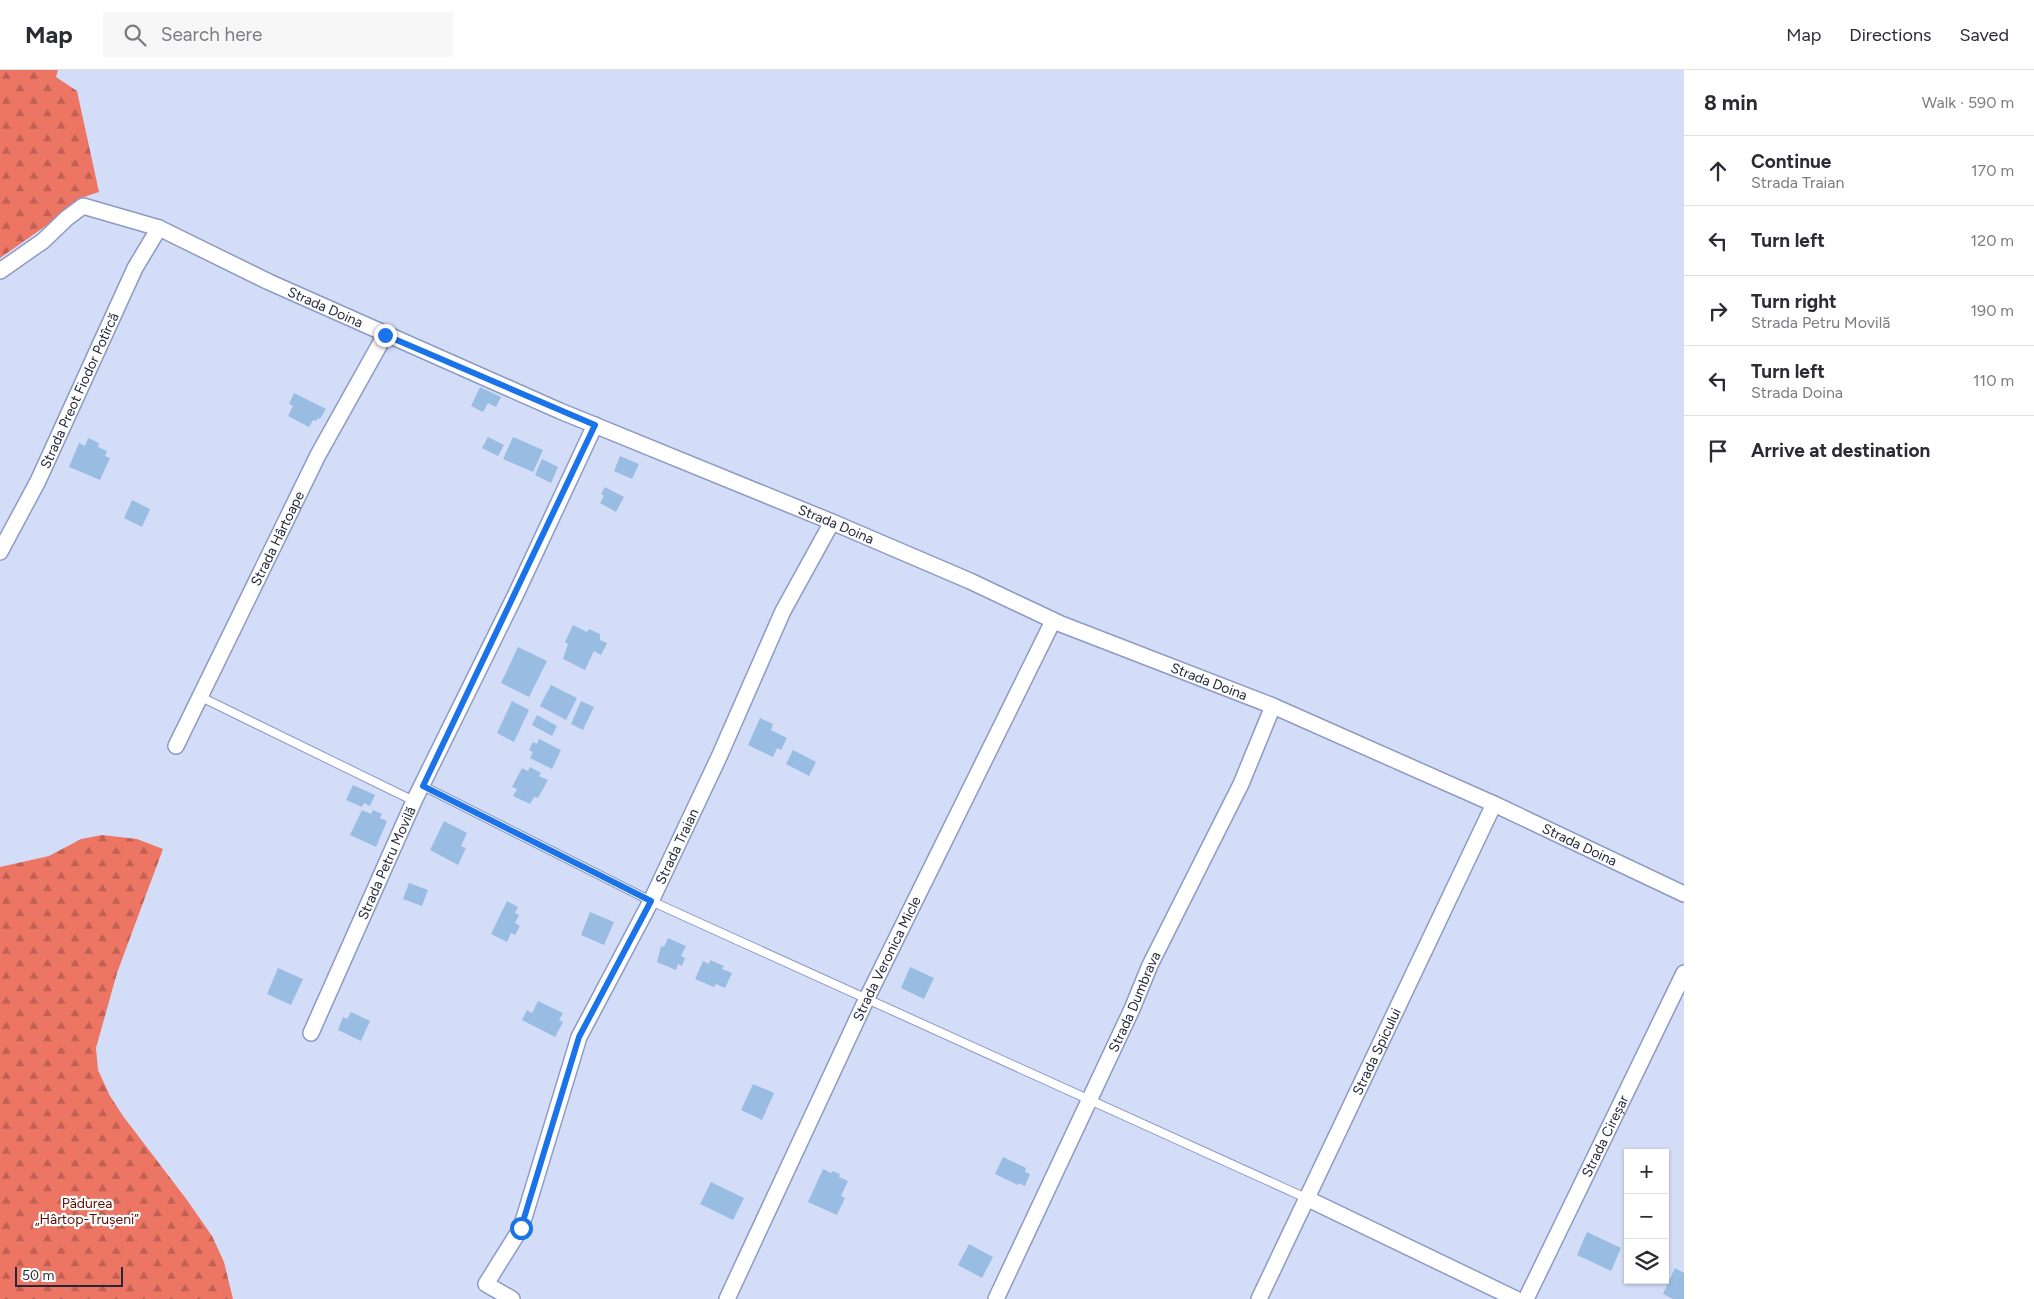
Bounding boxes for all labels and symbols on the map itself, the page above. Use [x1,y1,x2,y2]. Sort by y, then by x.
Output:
street label: Strada Doina [285,283,366,331]
street label: Strada Preot Fiodor Potîrcă [36,310,122,471]
route end [374,324,397,347]
street label: Strada Hârtoape [247,488,308,589]
street label: Strada Doina [796,501,877,547]
street label: Strada Doina [1169,659,1250,704]
street label: Strada Petru Movilă [354,804,419,922]
street label: Strada Traian [652,806,702,887]
street label: Strada Doina [1540,820,1620,870]
street label: Strada Veronica Micle [849,893,925,1024]
street label: Strada Dumbrava [1105,948,1164,1055]
street label: Strada Spicului [1349,1005,1404,1098]
street label: Strada Cireșar [1578,1092,1632,1180]
park label: Pădurea „Hârtop-Trușeni” [35,1195,139,1228]
route start [510,1217,533,1240]
scale bar [15,1264,122,1287]

